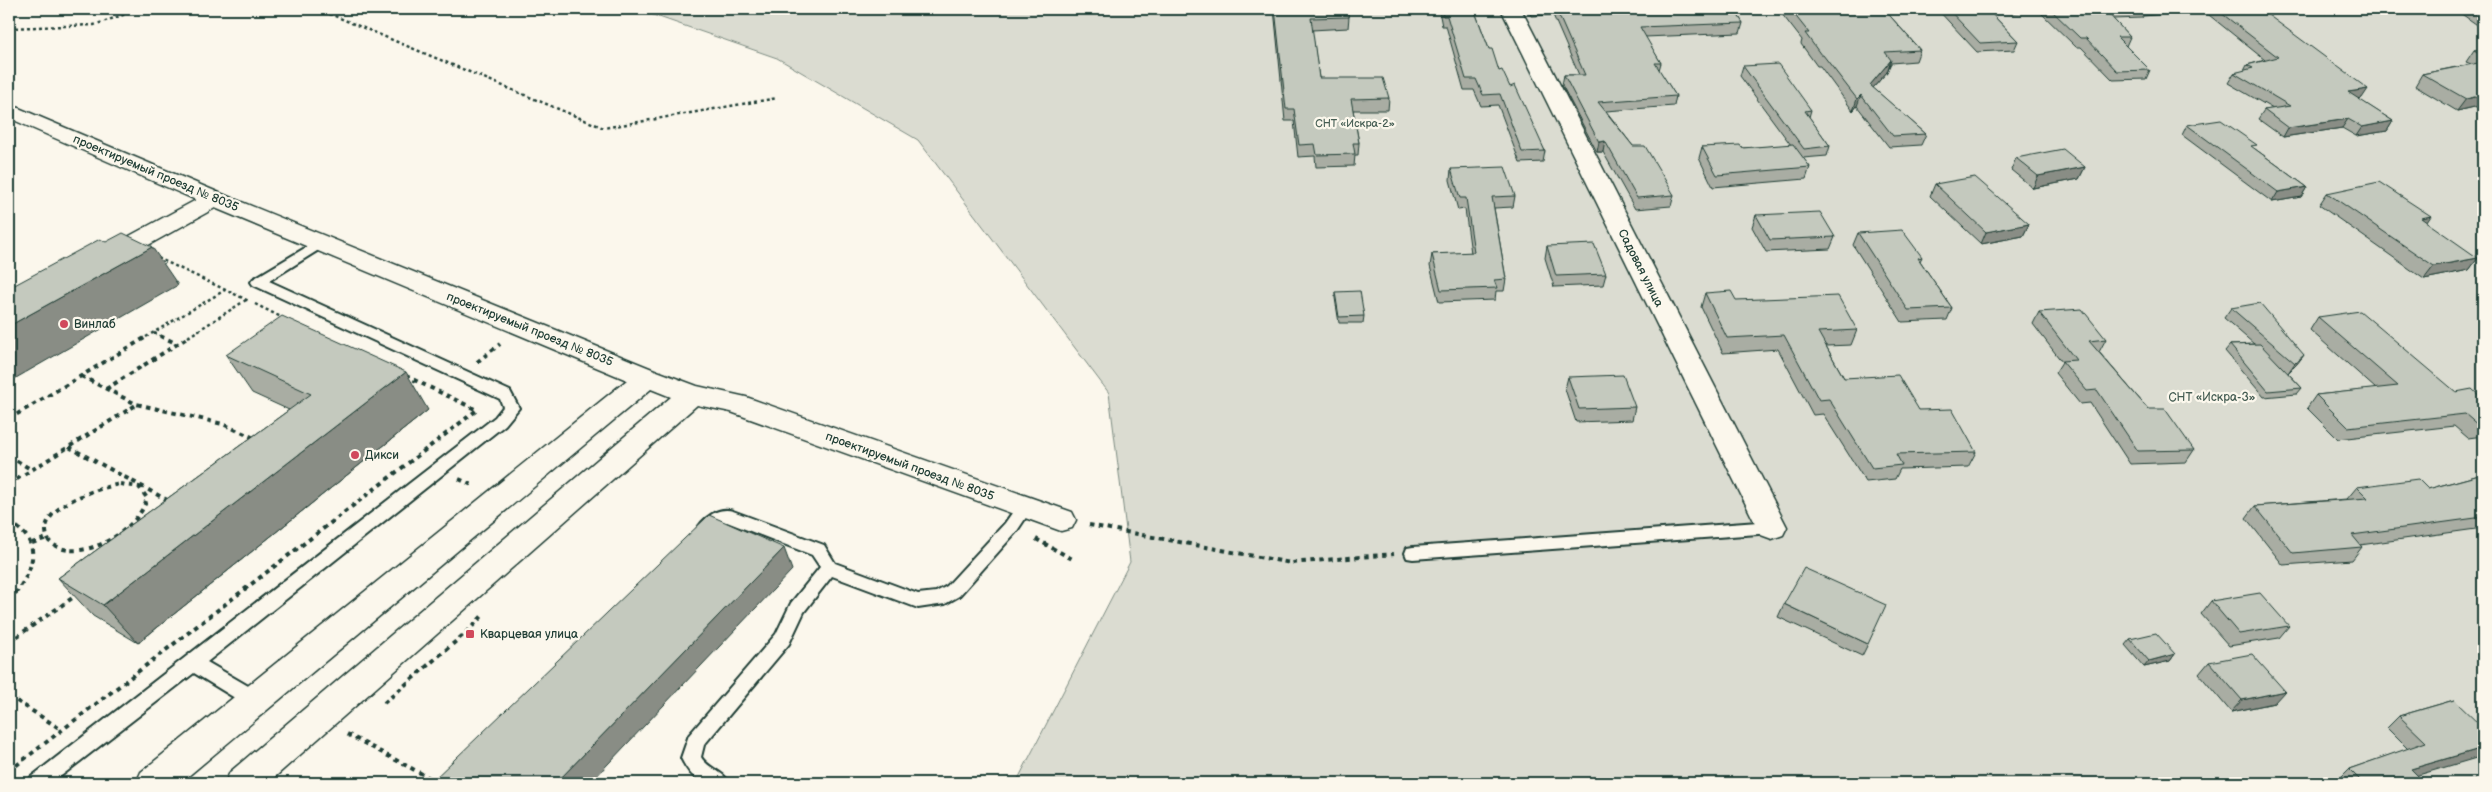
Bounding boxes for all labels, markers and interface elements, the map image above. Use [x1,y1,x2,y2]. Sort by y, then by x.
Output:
park label: СНТ «Искра-2» [1315,117,1395,130]
street label: проектируемый проезд № 8035 [71,132,241,215]
street label: Садовая улица [1615,227,1667,310]
street label: проектируемый проезд № 8035 [444,289,615,370]
place label: Винлаб [74,317,116,332]
marker: Винлаб [58,318,70,330]
park label: СНТ «Искра-3» [2168,390,2256,405]
street label: проектируемый проезд № 8035 [823,429,996,504]
place label: Дикси [365,448,399,463]
marker: Дикси [349,449,361,461]
place label: Кварцевая улица [480,627,578,642]
marker: Кварцевая улица [464,628,476,640]

